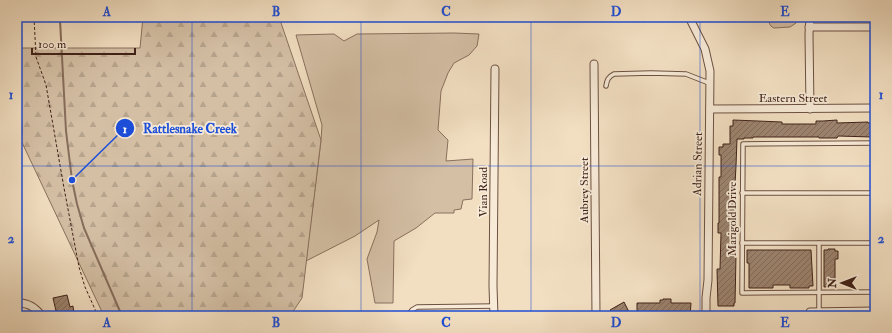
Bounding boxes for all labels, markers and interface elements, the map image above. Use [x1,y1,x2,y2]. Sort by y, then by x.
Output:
text: A [102,4,112,20]
text: B [272,4,280,20]
text: C [441,4,451,20]
text: D [611,4,622,20]
text: E [780,4,790,20]
scale bar [32,30,135,56]
text: 100 m [38,37,67,52]
text: 1 [9,87,14,103]
text: 1 [879,87,884,103]
street label: Eastern Street [759,91,827,106]
callout: Rattlesnake Creek [115,116,245,141]
text: Rattlesnake Creek [143,121,238,137]
text: 1 [123,122,127,137]
street label: Adrian Street [690,132,706,197]
street label: Aubrey Street [577,157,592,224]
street label: Vian Road [476,167,491,217]
street label: Marigold Drive [725,182,740,256]
text: 2 [8,231,15,247]
text: 2 [878,231,885,247]
north arrow [822,263,862,303]
text: N [826,277,839,289]
text: A [102,315,112,331]
text: B [272,315,280,331]
text: C [441,315,451,331]
text: D [611,315,622,331]
text: E [780,315,790,331]

